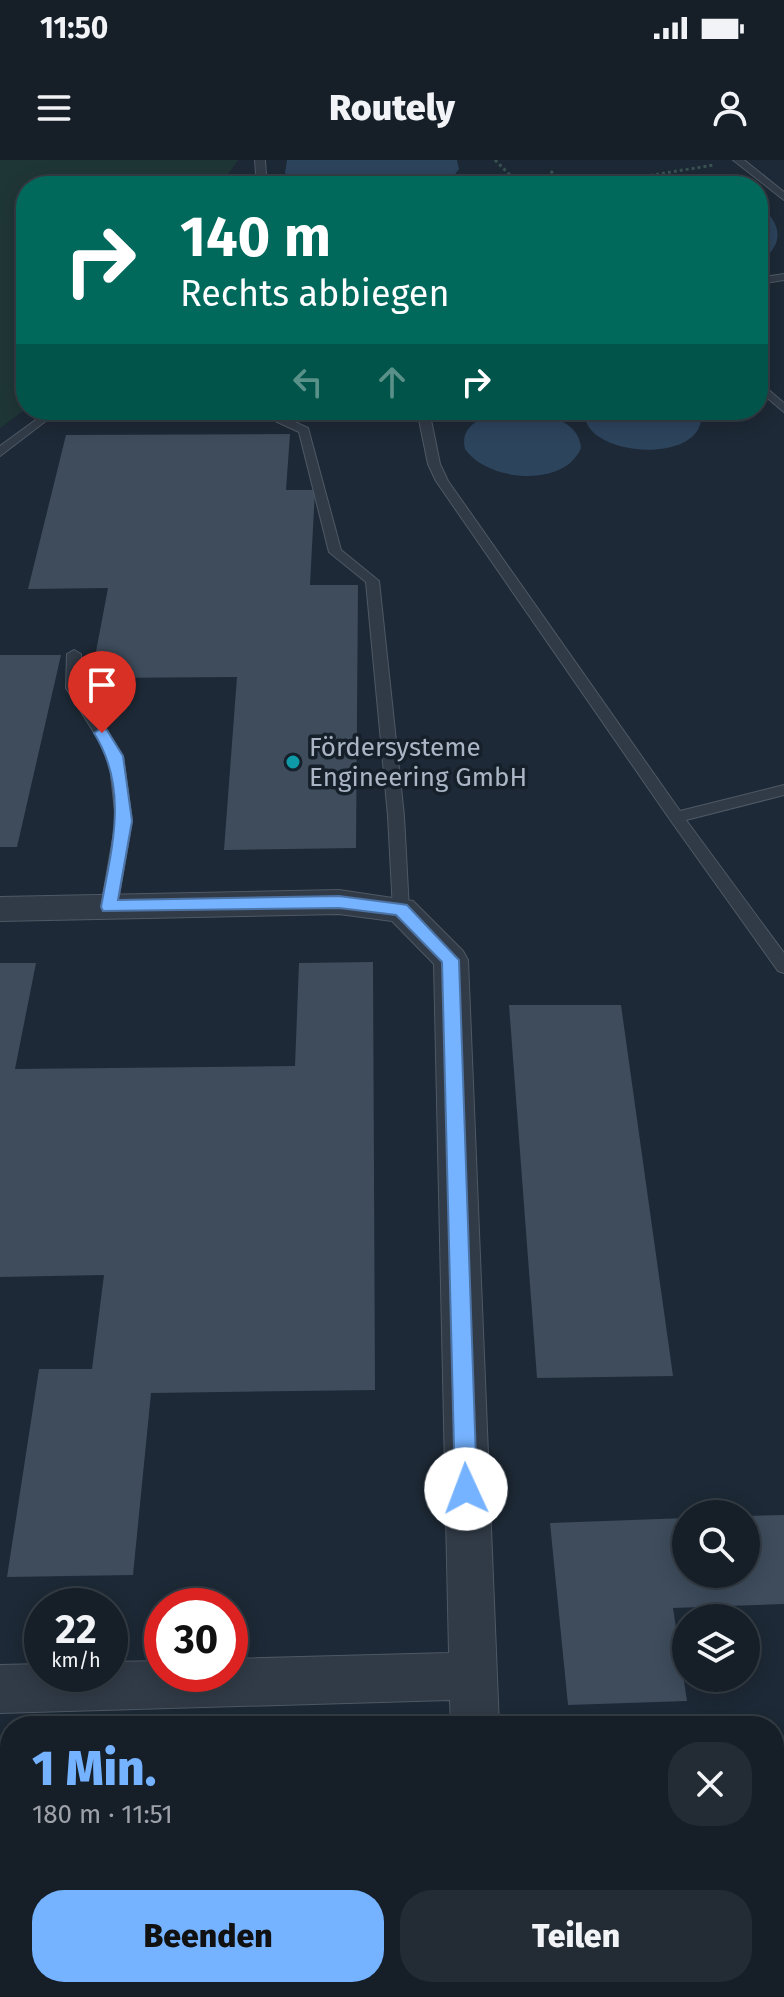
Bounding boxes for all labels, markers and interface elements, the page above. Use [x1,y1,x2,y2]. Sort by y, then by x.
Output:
text: 11:50 [40,10,108,46]
icon: menu [32,86,76,130]
text: Routely [329,86,455,130]
icon: person [708,86,752,130]
text: 140 m [180,204,331,271]
icon: right [48,208,152,312]
text: Rechts abbiegen [180,272,450,316]
icon: left [286,360,330,404]
icon: ahead [370,360,414,404]
icon: right [454,360,498,404]
pin [68,651,136,733]
icon: arrive [80,663,124,707]
place label: Fördersysteme Engineering GmbH [309,732,527,793]
marker: Fördersysteme Engineering GmbH [284,753,302,771]
position arrow [424,1447,508,1531]
map controls [672,1500,760,1692]
button: search [672,1500,760,1588]
speed limit sign: 30 [144,1588,248,1692]
button: layers [672,1604,760,1692]
text: 22 [55,1606,97,1654]
text: km/h [51,1648,101,1672]
text: 1 Min. [32,1740,156,1798]
button: close [668,1742,752,1826]
text: 180 m · 11:51 [32,1799,173,1830]
button: Beenden [32,1890,384,1982]
button: Teilen [400,1890,752,1982]

